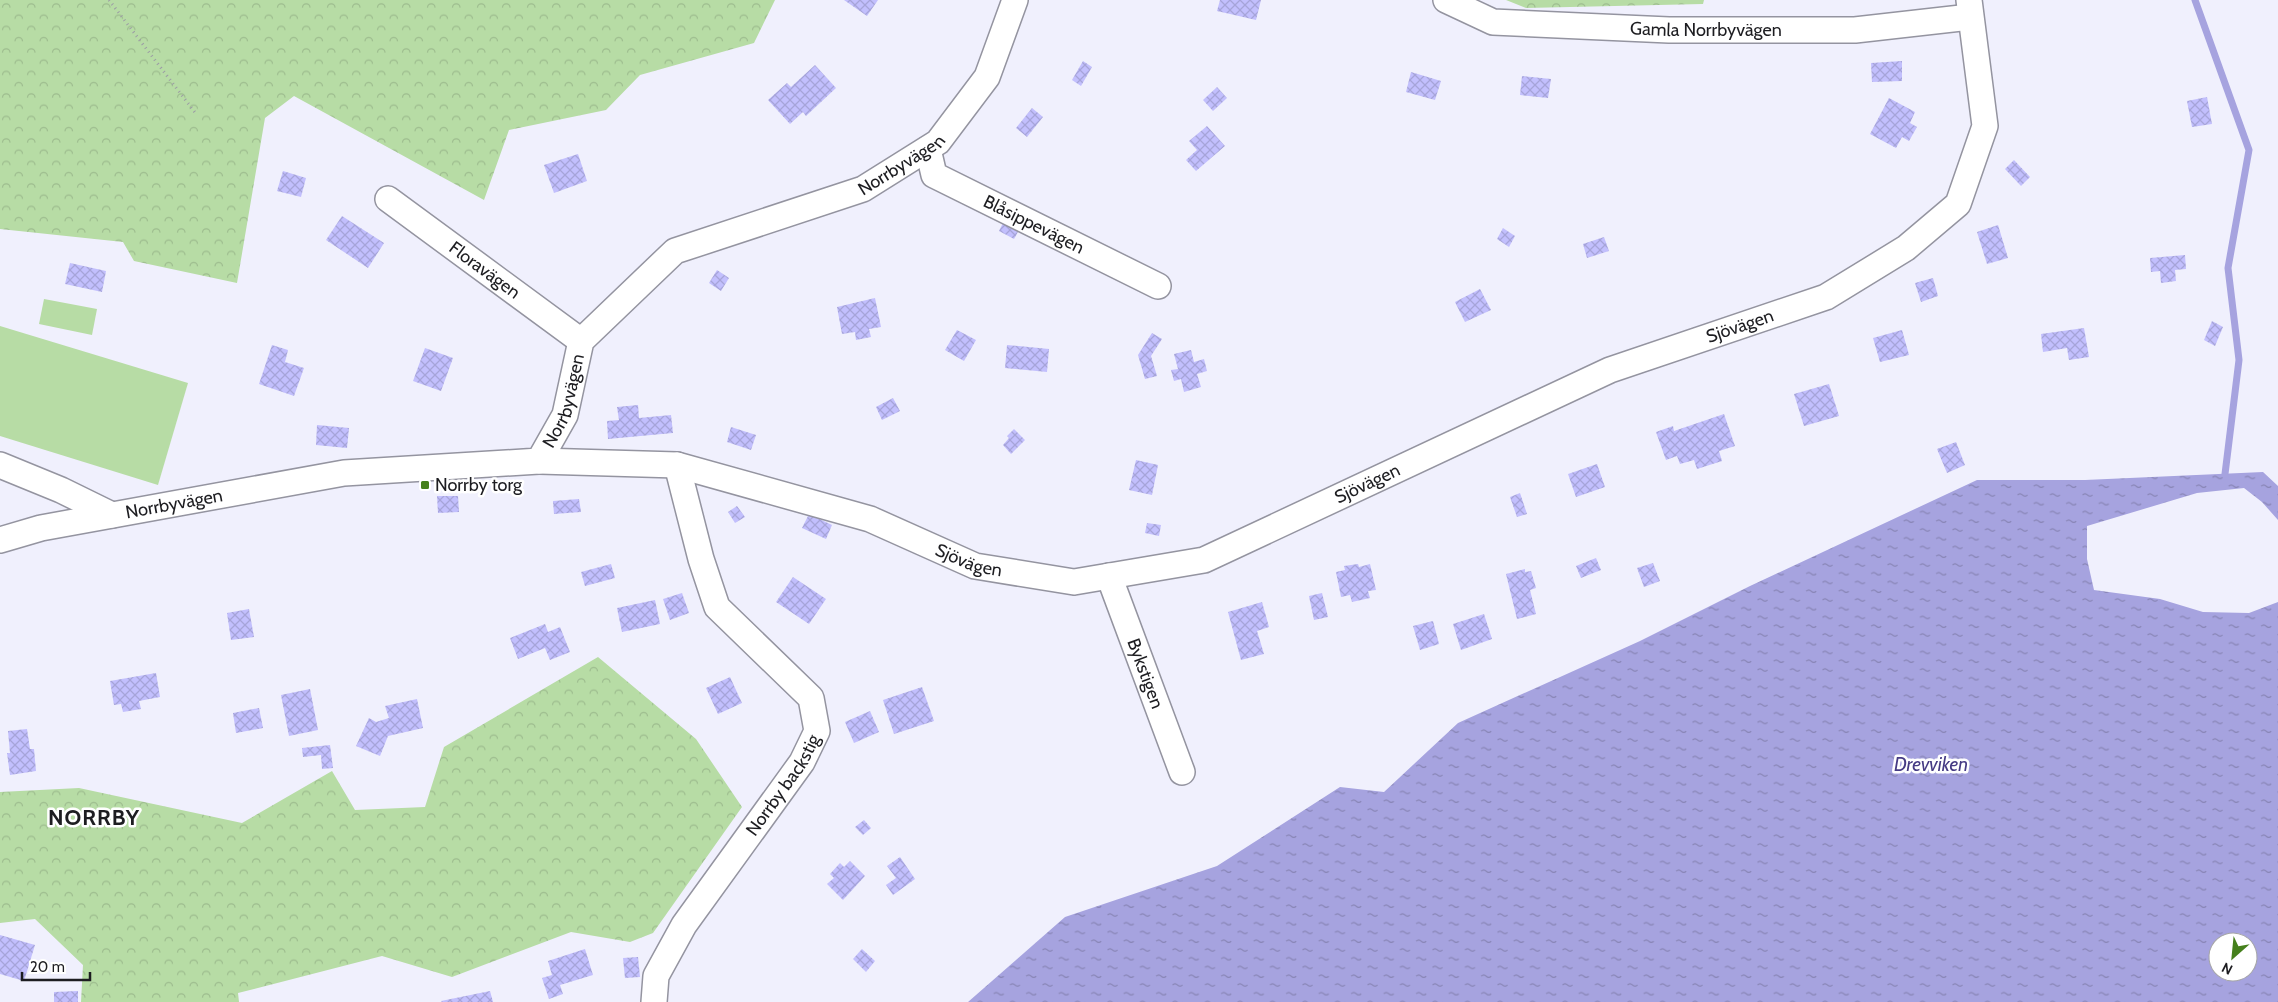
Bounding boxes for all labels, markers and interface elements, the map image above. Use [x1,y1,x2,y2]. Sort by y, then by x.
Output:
street label: Gamla Norrbyvägen [1630,17,1782,41]
street label: Norrbyvägen [854,131,950,200]
street label: Blåsippevägen [980,190,1088,259]
street label: Floravägen [445,237,525,304]
street label: Sjövägen [1703,305,1776,348]
street label: Norrbyvägen [538,352,589,452]
street label: Sjövägen [1331,459,1404,508]
place label: Norrby torg [435,474,523,496]
marker: Norrby torg [419,479,431,491]
street label: Norrbyvägen [124,484,224,523]
street label: Sjövägen [932,539,1004,581]
street label: Bykstigen [1122,635,1168,712]
street label: Norrby backstig [741,730,825,840]
water label: Drevviken [1894,753,1968,776]
district label: NORRBY [48,804,140,831]
north arrow [2208,932,2258,982]
scale bar [22,950,90,982]
text: 20 m [30,958,65,976]
text: N [2219,958,2236,979]

